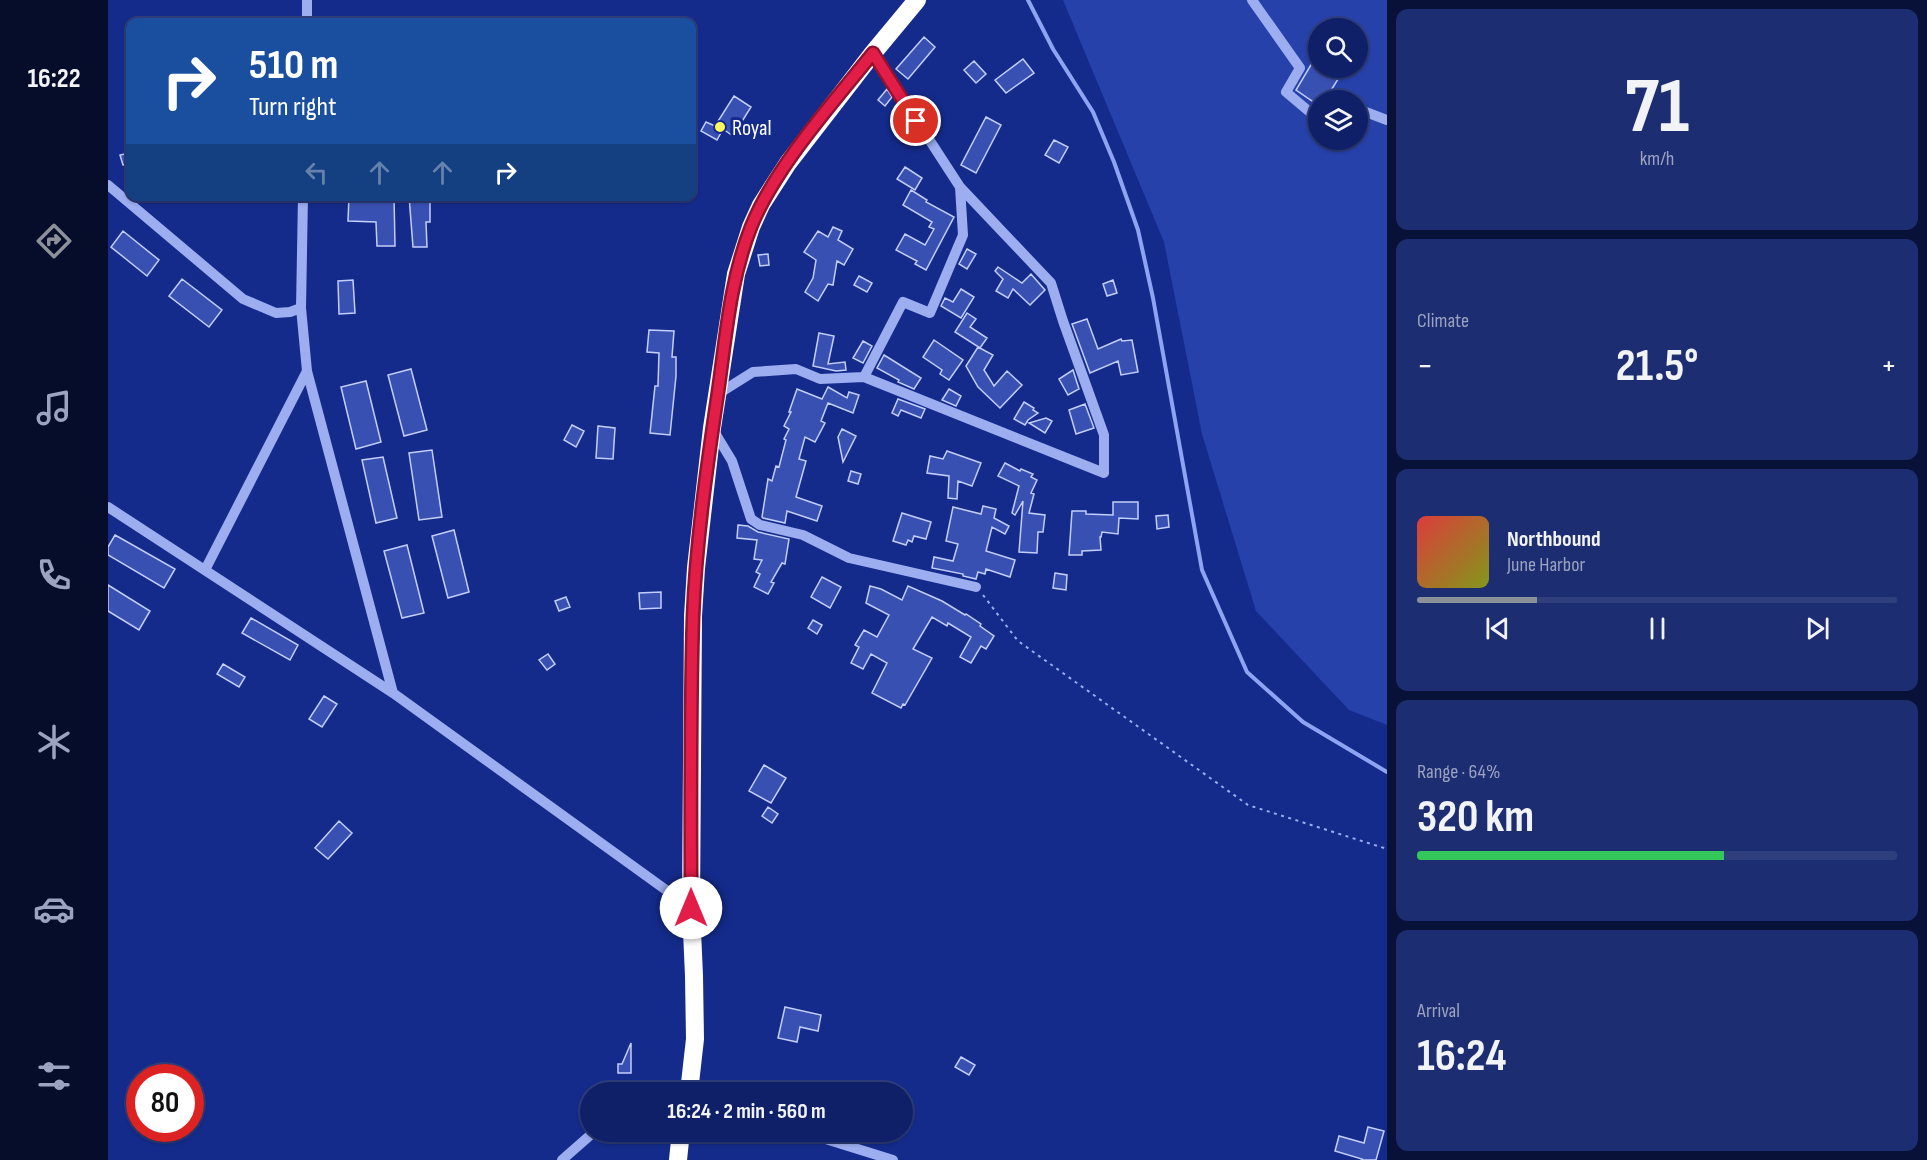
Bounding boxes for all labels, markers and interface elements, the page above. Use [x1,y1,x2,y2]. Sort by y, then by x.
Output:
map controls [1308,18,1368,150]
button: search [1308,18,1368,78]
text: 510 m [249,40,338,91]
icon: right [150,42,228,120]
text: 71 [1625,61,1689,154]
text: 16:22 [28,63,81,95]
button: layers [1308,90,1368,150]
text: Turn right [249,91,336,123]
pin [890,95,941,146]
icon: arrive [899,104,932,137]
place label: Royal [732,115,772,142]
marker: Royal [713,120,727,134]
text: km/h [1640,147,1674,171]
icon: left [300,156,333,189]
icon: ahead [363,156,396,189]
icon: ahead [426,156,459,189]
icon: right [489,156,522,189]
icon: directions [33,220,75,262]
text: Climate [1417,309,1469,333]
text: 21.5° [1616,339,1698,394]
text: − [1417,346,1433,386]
text: + [1881,346,1897,386]
icon: music [33,387,75,429]
text: Northbound [1507,526,1601,553]
text: June Harbor [1507,553,1585,577]
icon: phone [33,554,75,596]
icon: previous [1481,612,1514,645]
icon: pause [1641,612,1674,645]
icon: next [1801,612,1834,645]
icon: climate [33,721,75,763]
text: Range · 64% [1417,760,1500,784]
text: 320 km [1417,790,1534,845]
position arrow [659,876,723,940]
icon: car [33,888,75,930]
text: Arrival [1417,999,1460,1023]
text: 16:24 [1417,1029,1506,1084]
icon: filters [33,1055,75,1097]
speed limit sign: 80 [126,1064,204,1142]
text: 16:24 · 2 min · 560 m [667,1098,826,1125]

